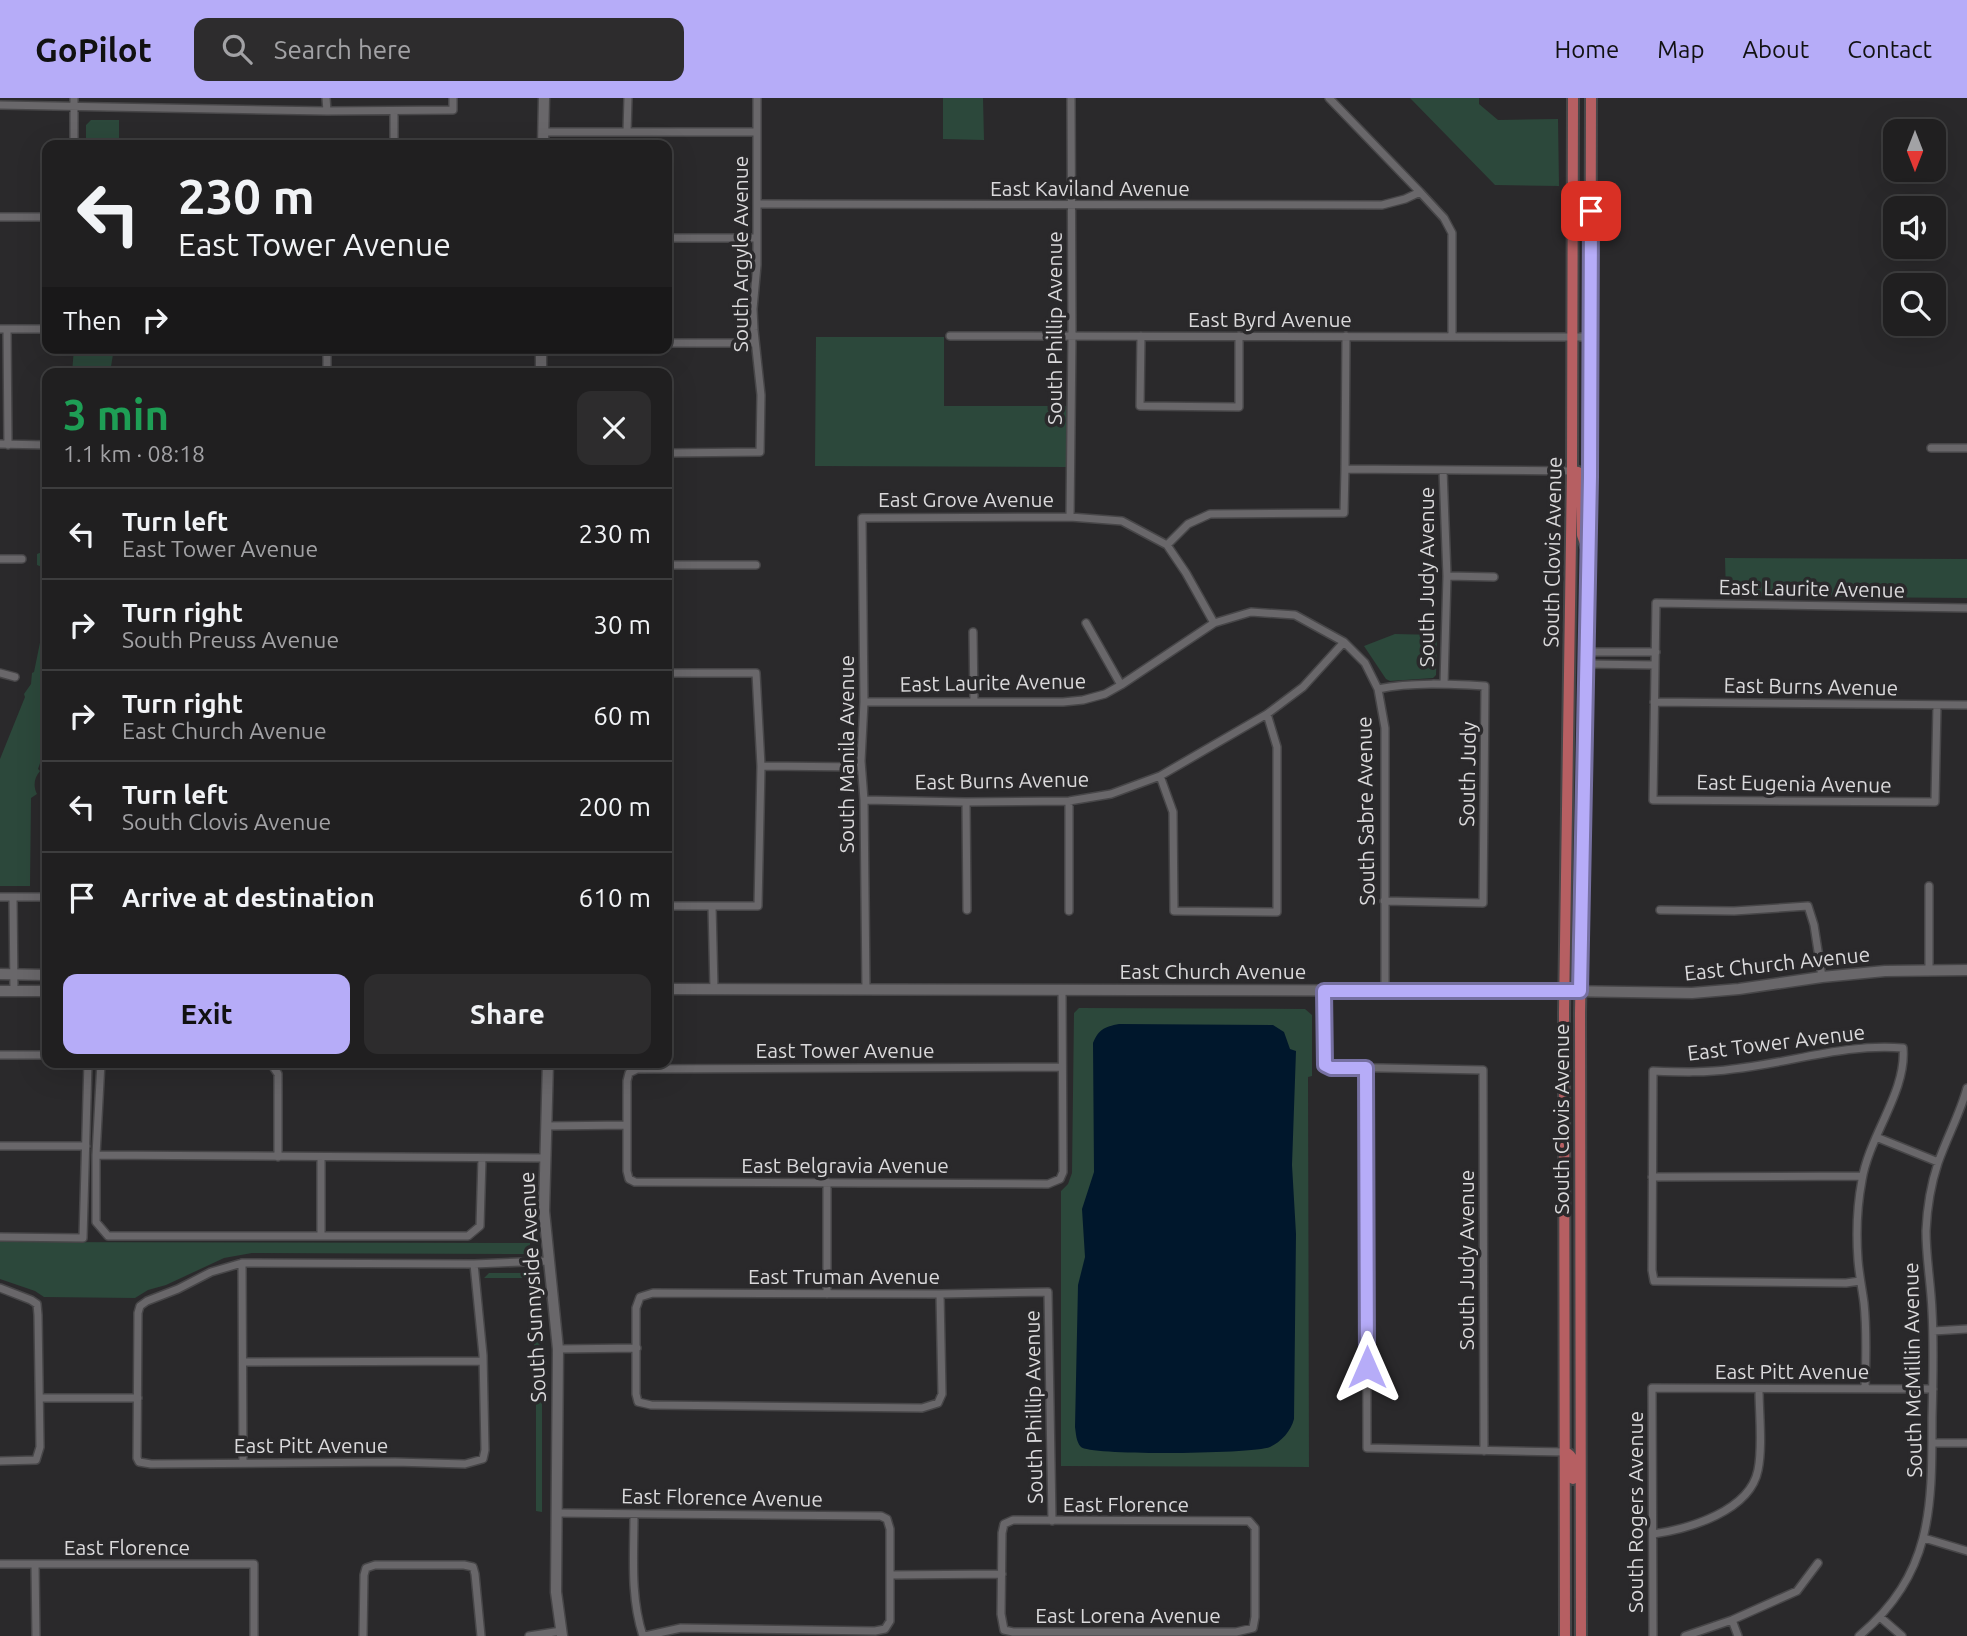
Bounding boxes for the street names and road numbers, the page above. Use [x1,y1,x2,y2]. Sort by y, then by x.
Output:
street label: South Argyle Avenue [728,156,752,352]
street label: East Kaviland Avenue [990,176,1190,200]
street label: South Phillip Avenue [1042,231,1066,425]
street label: East Byrd Avenue [1188,307,1352,331]
street label: South Clovis Avenue [1538,456,1566,648]
street label: East Grove Avenue [878,487,1054,511]
street label: South Judy Avenue [1414,487,1438,667]
street label: East Laurite Avenue [1718,574,1906,602]
street label: South Manila Avenue [834,655,858,853]
street label: East Laurite Avenue [899,668,1087,696]
street label: East Burns Avenue [1723,672,1899,700]
street label: South Sabre Avenue [1351,716,1379,906]
street label: South Judy [1454,721,1480,827]
street label: East Burns Avenue [914,766,1090,794]
street label: East Eugenia Avenue [1696,769,1892,797]
street label: East Church Avenue [1683,941,1871,985]
street label: East Church Avenue [1120,959,1306,983]
street label: East Tower Avenue [1686,1019,1866,1065]
street label: South Clovis Avenue [1549,1024,1573,1214]
street label: East Tower Avenue [755,1038,935,1062]
street label: East Belgravia Avenue [741,1153,949,1177]
street label: South Judy Avenue [1454,1170,1478,1350]
street label: South Sunnyside Avenue [514,1171,550,1403]
street label: South McMillin Avenue [1898,1262,1926,1478]
street label: East Truman Avenue [748,1264,940,1288]
street label: South Phillip Avenue [1019,1310,1047,1504]
street label: East Pitt Avenue [1715,1359,1869,1383]
street label: South Rogers Avenue [1623,1411,1647,1613]
street label: East Pitt Avenue [234,1433,388,1457]
street label: East Florence Avenue [621,1483,823,1511]
street label: East Florence [1063,1492,1189,1516]
street label: East Florence [64,1535,190,1559]
street label: East Lorena Avenue [1035,1603,1221,1627]

